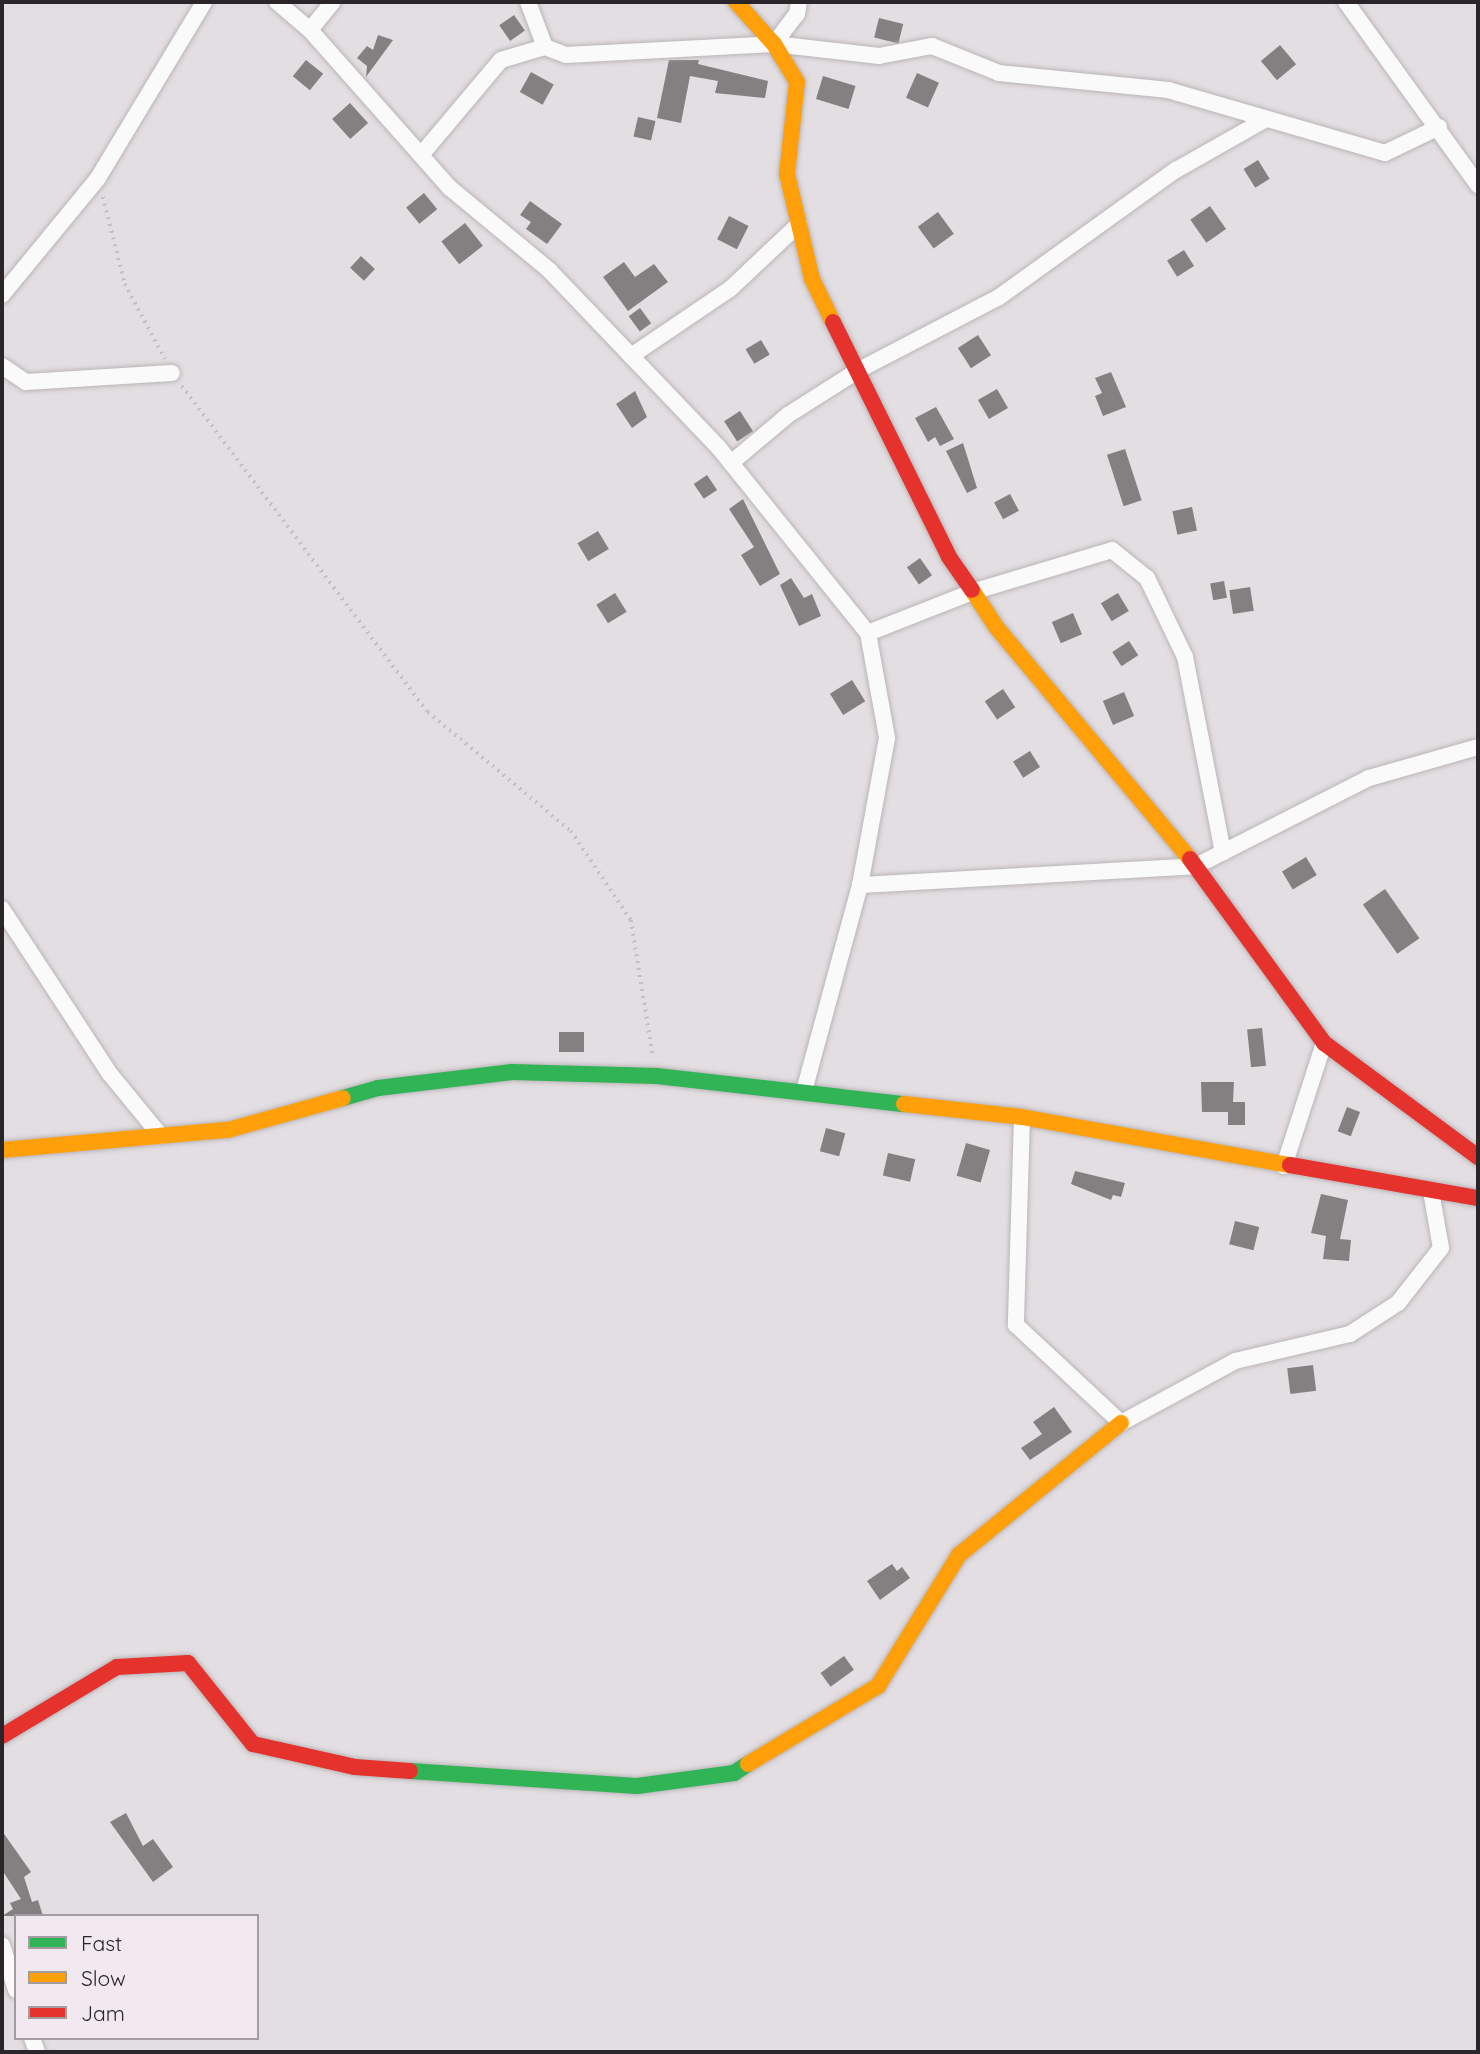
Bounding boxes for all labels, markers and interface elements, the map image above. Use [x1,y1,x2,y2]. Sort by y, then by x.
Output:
legend [14,1914,259,2040]
text: Fast [81,1930,122,1956]
text: Slow [81,1965,126,1991]
text: Jam [81,2000,125,2026]

